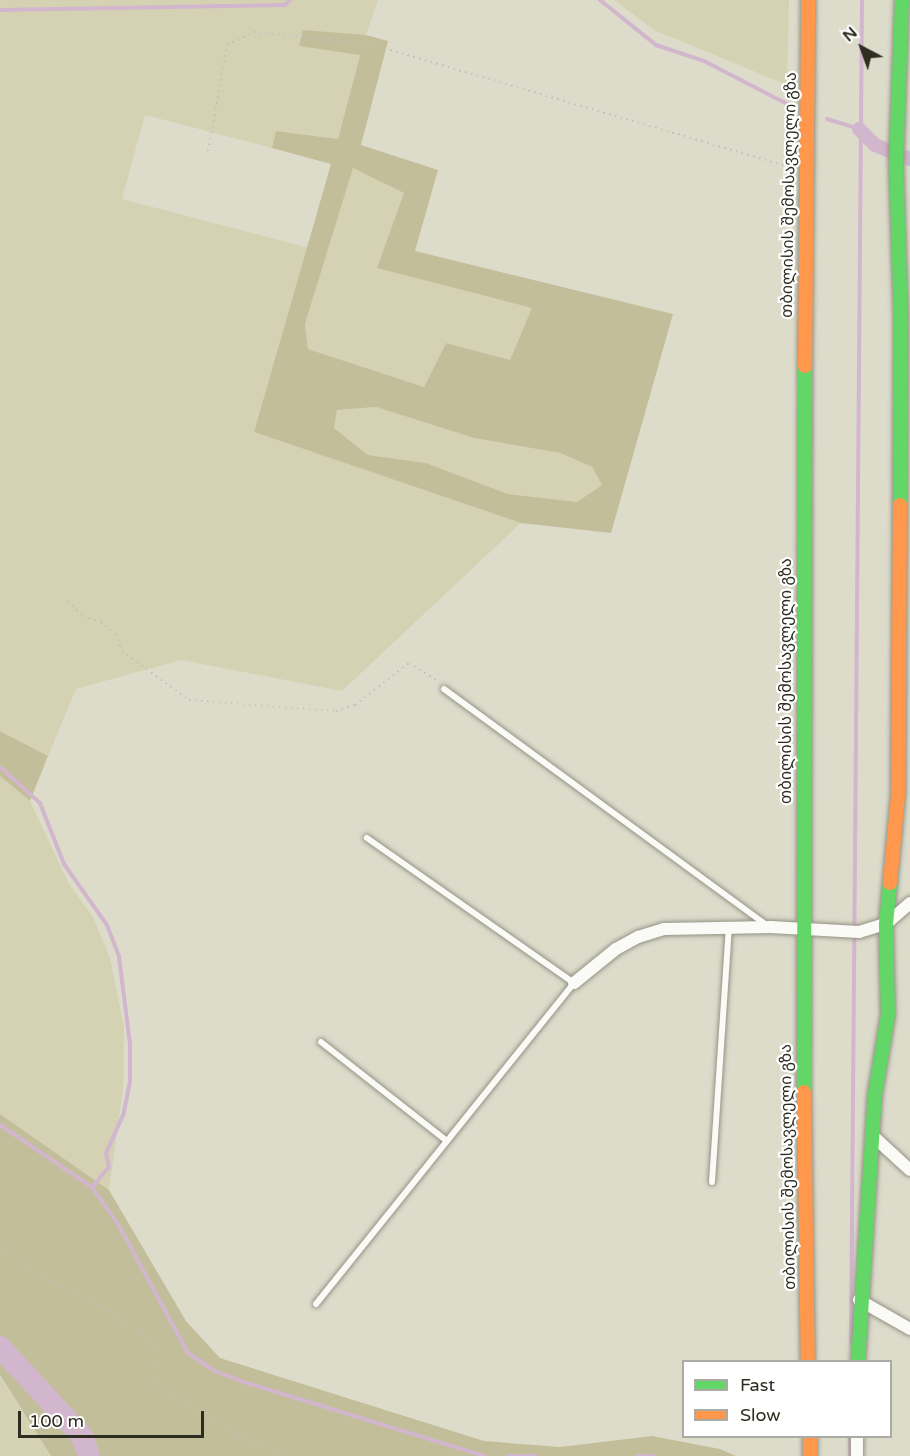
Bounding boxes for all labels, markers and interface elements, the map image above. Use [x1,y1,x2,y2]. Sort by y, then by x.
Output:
north arrow [832,18,892,78]
text: N [839,23,862,46]
street label: თბილისის შემოსავლელი გზა [777,72,801,318]
street label: თბილისის შემოსავლელი გზა [776,558,796,804]
street label: თბილისის შემოსავლელი გზა [776,1044,800,1290]
legend [682,1360,892,1438]
text: Fast [740,1374,775,1396]
scale bar [21,1399,207,1437]
text: Slow [740,1404,781,1426]
text: 100 m [29,1410,84,1432]

